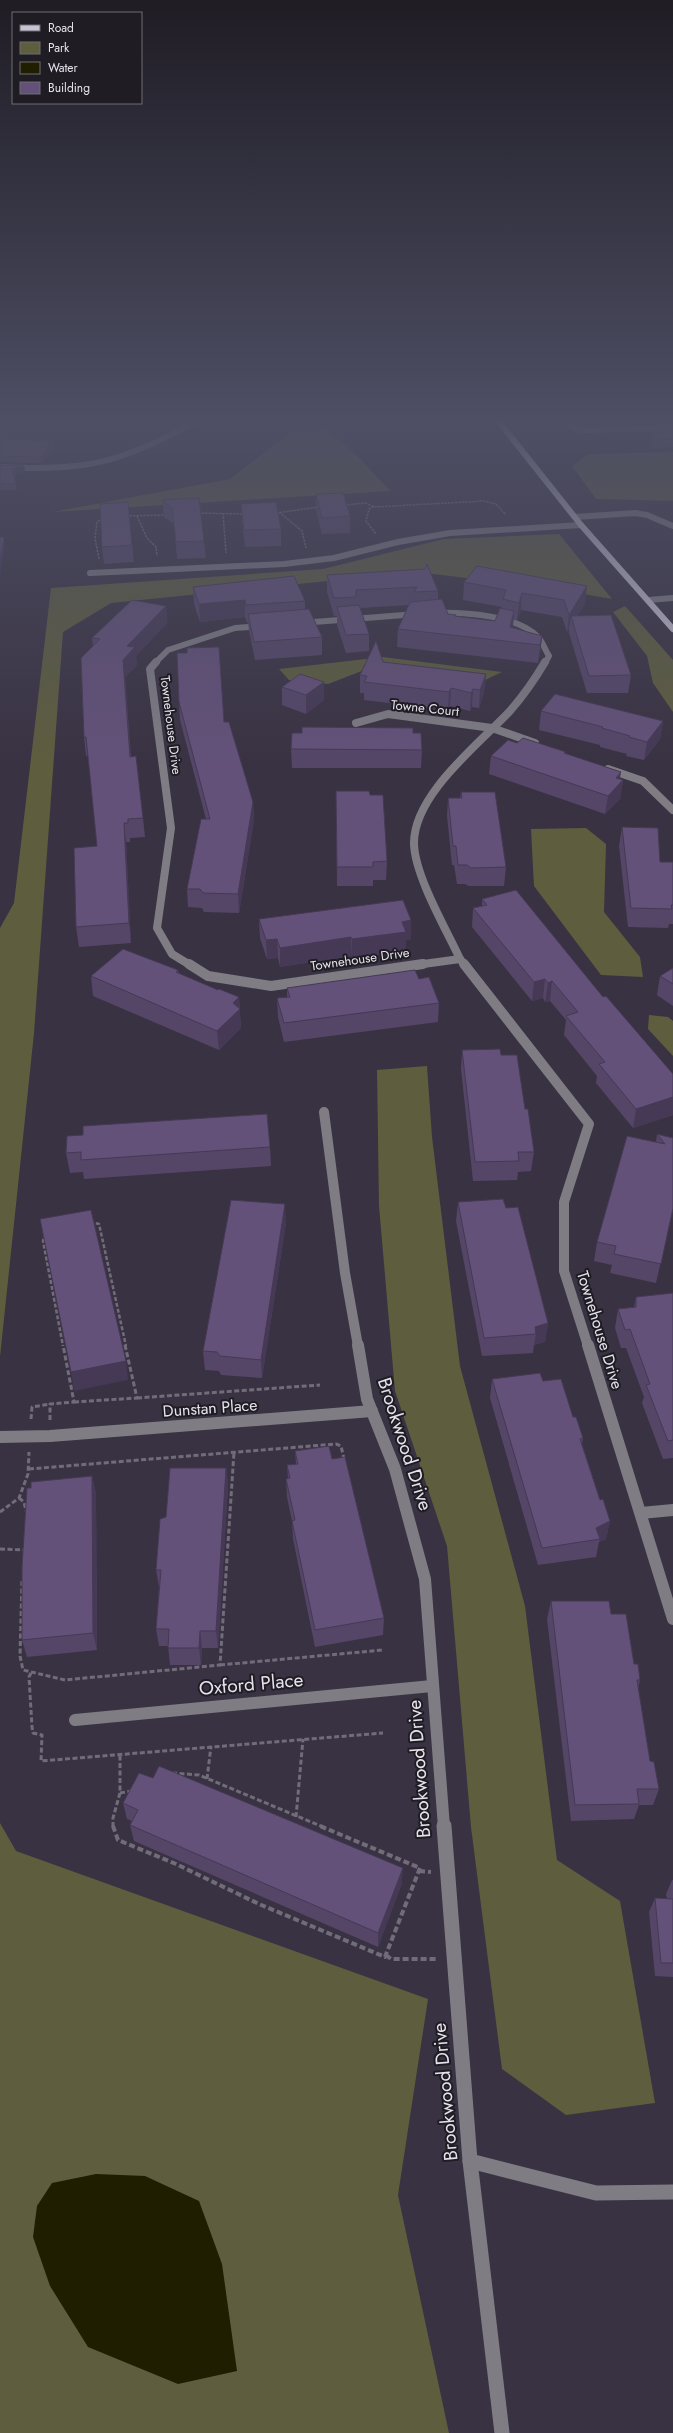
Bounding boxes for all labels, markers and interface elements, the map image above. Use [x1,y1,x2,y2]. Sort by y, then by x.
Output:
legend [12,12,142,104]
text: Road [48,19,74,37]
text: Park [48,39,70,57]
text: Water [48,59,79,77]
text: Building [48,79,90,97]
street label: Townehouse Drive [156,674,187,776]
street label: Towne Court [390,695,461,721]
street label: Townehouse Drive [309,943,411,975]
street label: Townehouse Drive [571,1268,629,1392]
street label: Brookwood Drive [371,1374,439,1514]
street label: Dunstan Place [162,1393,258,1423]
street label: Oxford Place [198,1666,305,1702]
street label: Brookwood Drive [401,1699,437,1839]
street label: Brookwood Drive [426,2022,464,2162]

